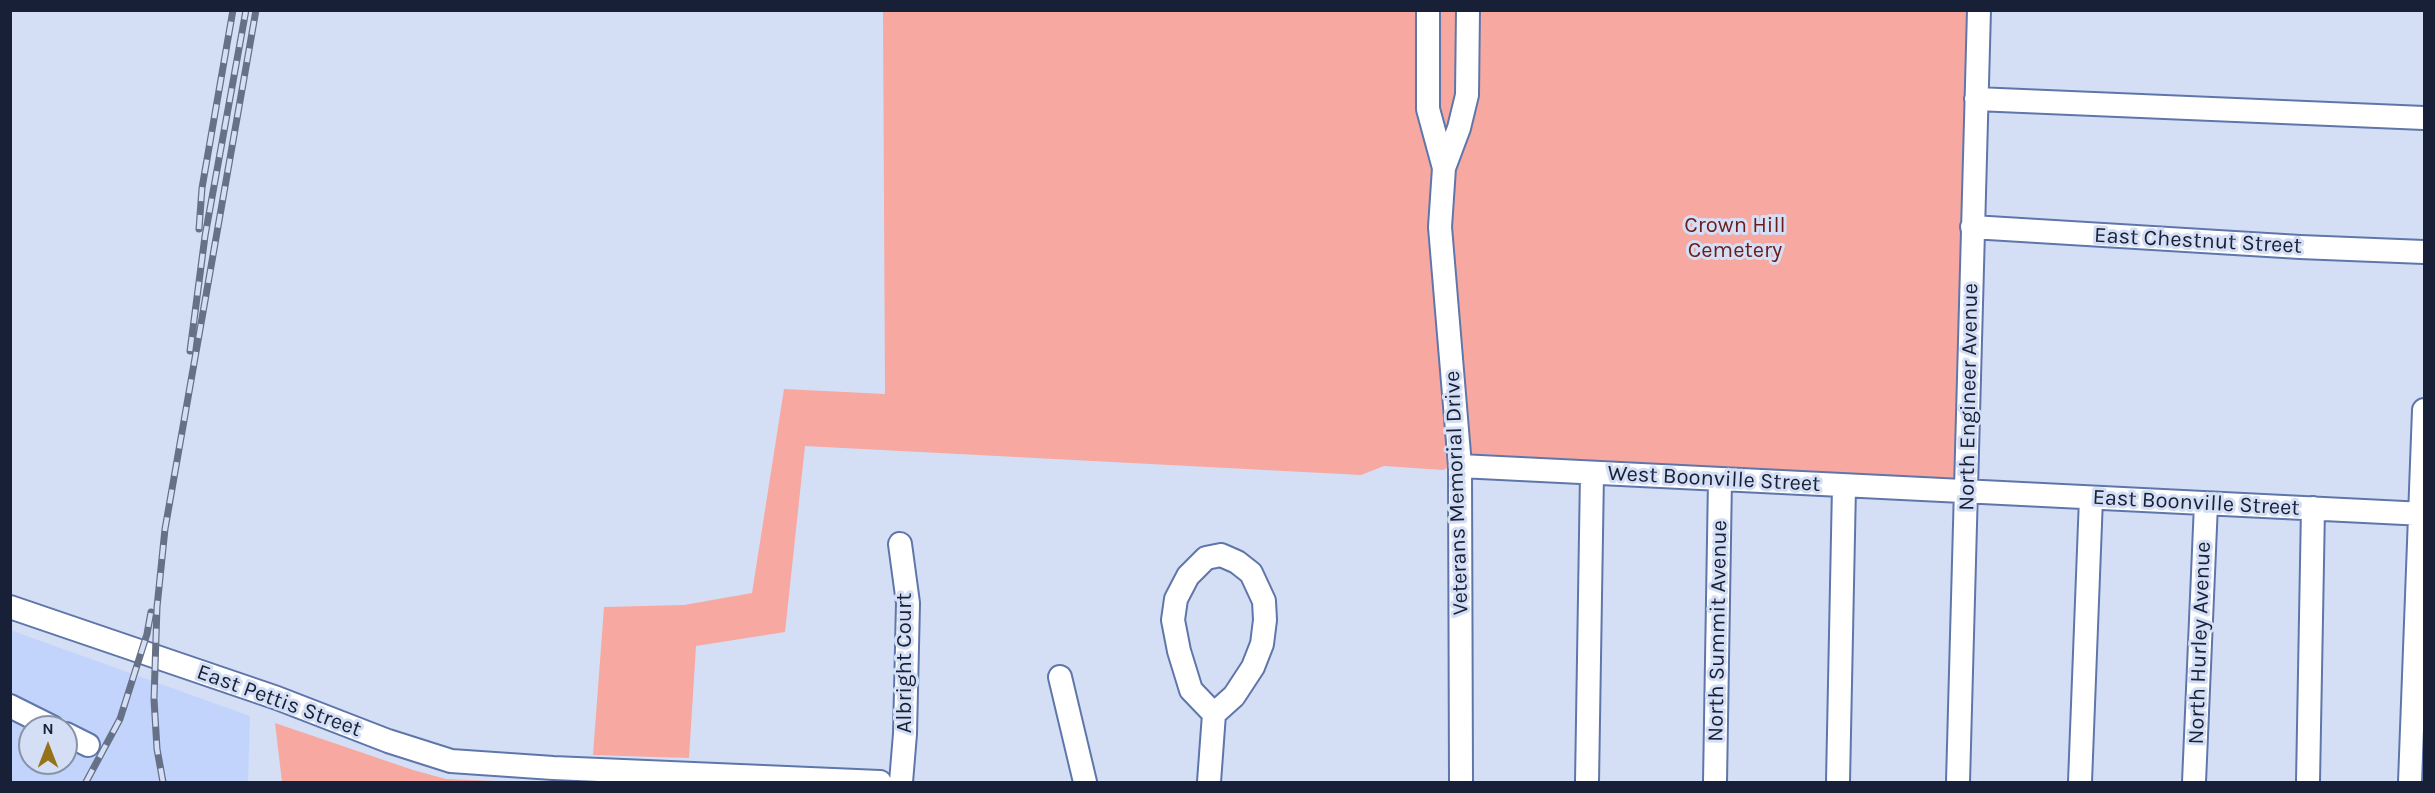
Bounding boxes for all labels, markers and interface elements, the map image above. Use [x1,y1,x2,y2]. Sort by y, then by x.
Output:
park label: Crown Hill Cemetery [1684,213,1786,264]
street label: East Chestnut Street [2093,222,2303,260]
street label: North Engineer Avenue [1954,283,1984,511]
street label: Veterans Memorial Drive [1440,370,1474,616]
street label: West Boonville Street [1607,460,1821,498]
street label: East Boonville Street [2092,484,2300,522]
street label: North Summit Avenue [1703,520,1733,742]
street label: North Hurley Avenue [2183,541,2217,745]
street label: Albright Court [892,593,918,733]
street label: East Pettis Street [193,659,365,743]
north arrow [18,715,78,775]
text: N [42,719,54,738]

